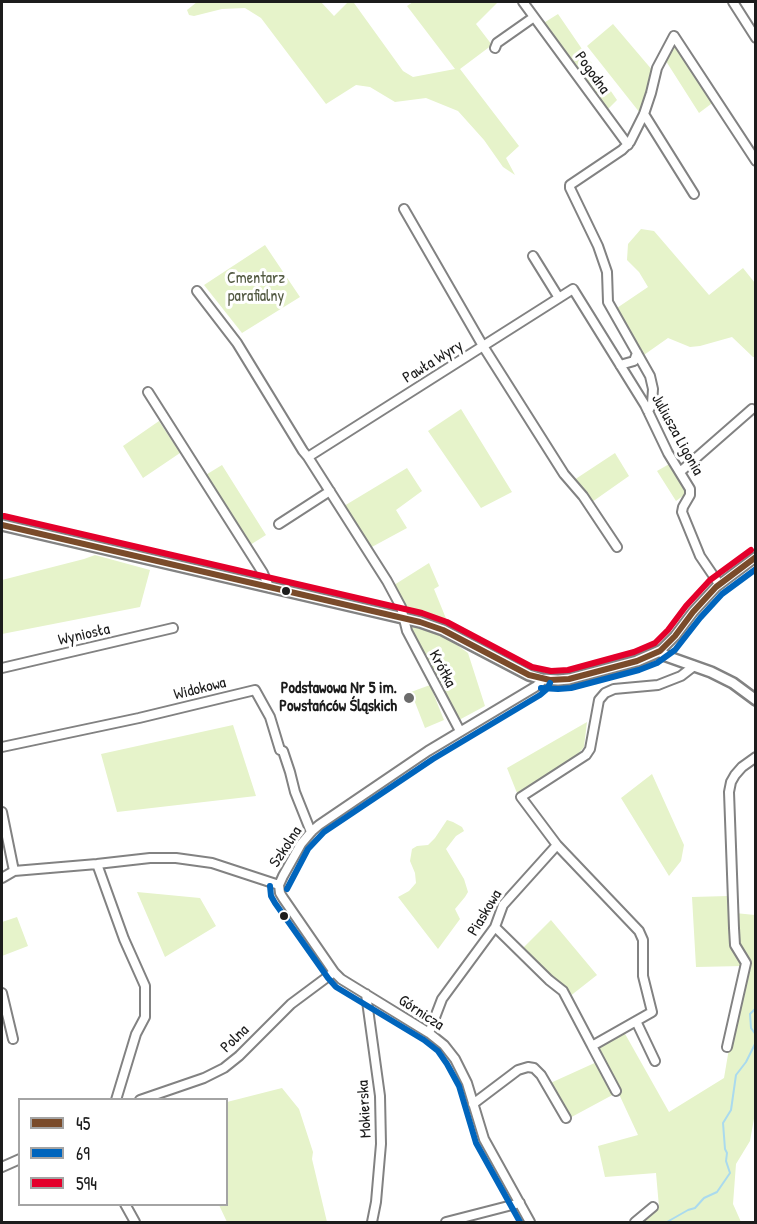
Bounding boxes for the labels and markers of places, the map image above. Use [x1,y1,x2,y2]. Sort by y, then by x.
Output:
unlabelled marker [280,585,292,597]
place label: Podstawowa Nr 5 im. Powstańców Śląskich [279,679,397,717]
marker: Podstawowa Nr 5 im. Powstańców Śląskich [402,691,416,705]
unlabelled marker [278,910,290,922]

